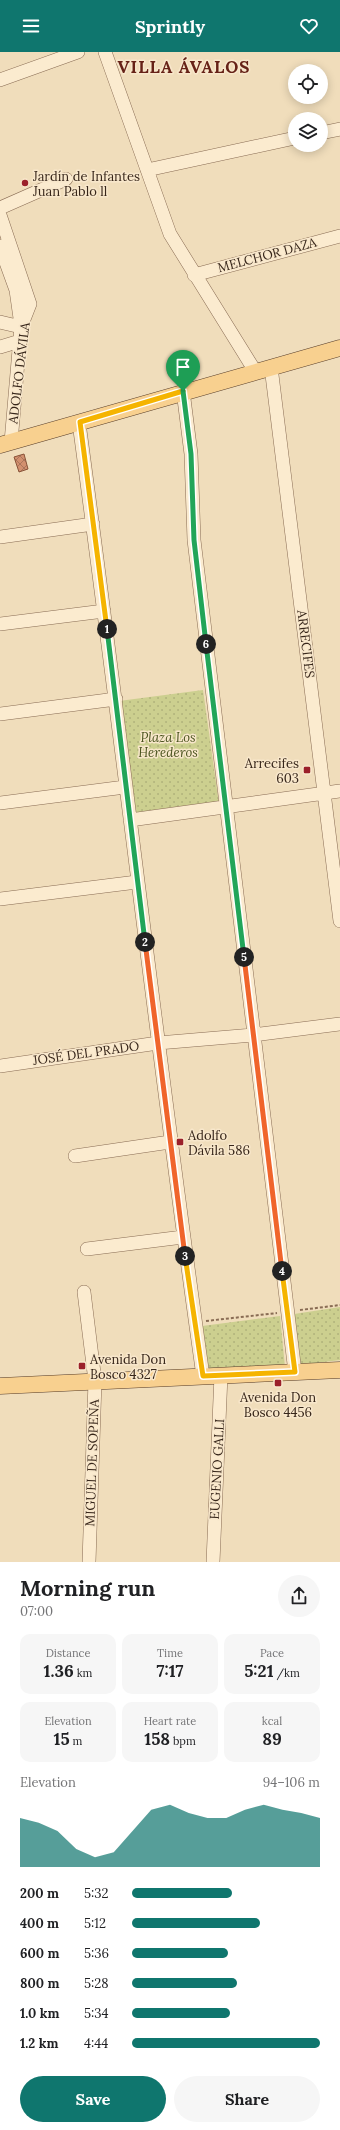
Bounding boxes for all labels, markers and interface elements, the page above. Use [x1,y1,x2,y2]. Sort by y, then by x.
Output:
icon: menu [20,15,42,37]
text: Sprintly [135,15,205,38]
icon: heart [298,15,320,37]
district label: VILLA ÁVALOS [118,56,250,78]
map controls [288,64,328,152]
button: locate [288,64,328,104]
button: layers [288,112,328,152]
place label: Jardín de Infantes Juan Pablo ll [32,168,140,200]
marker: Jardín de Infantes Juan Pablo ll [20,178,30,188]
street label: MELCHOR DAZA [216,233,319,276]
street label: ADOLFO DÁVILA [4,320,34,426]
pin [166,350,200,391]
icon: arrive [172,356,194,378]
street label: ARRECIFES [293,608,319,679]
pin: 1 [97,619,117,639]
text: 1 [105,622,109,636]
pin: 6 [196,634,216,654]
text: 6 [203,637,209,651]
park label: Plaza Los Herederos [138,729,198,761]
place label: Arrecifes 603 [244,755,299,787]
marker: Arrecifes 603 [302,765,312,775]
pin: 2 [135,932,155,952]
text: 2 [142,935,148,949]
pin: 5 [234,947,254,967]
text: 5 [241,950,247,964]
street label: JOSÉ DEL PRADO [31,1037,140,1069]
place label: Adolfo Dávila 586 [187,1127,250,1159]
marker: Adolfo Dávila 586 [175,1137,185,1147]
pin: 3 [175,1246,195,1266]
text: 3 [182,1249,188,1263]
pin: 4 [272,1261,292,1281]
text: 4 [279,1264,285,1278]
place label: Avenida Don Bosco 4327 [89,1351,166,1383]
marker: Avenida Don Bosco 4327 [77,1361,87,1371]
marker: Avenida Don Bosco 4456 [273,1378,283,1388]
place label: Avenida Don Bosco 4456 [239,1389,316,1421]
street label: MIGUEL DE SOPEÑA [81,1398,103,1527]
street label: EUGENIO GALLI [206,1418,228,1520]
text: Morning run [20,1574,155,1602]
button: share [278,1575,320,1617]
text: 07:00 [20,1603,53,1620]
text: Distance [46,1646,90,1660]
text: Time [157,1646,183,1660]
text: Pace [260,1646,284,1660]
text: 1.36 [44,1660,74,1682]
text: 7:17 [156,1660,184,1682]
text: 5:21 [244,1660,274,1682]
text: km [74,1666,92,1680]
text: /km [274,1666,300,1680]
text: Elevation [44,1714,92,1728]
text: Heart rate [144,1714,196,1728]
text: kcal [262,1714,282,1728]
text: 15 [54,1728,70,1750]
text: 158 [144,1728,170,1750]
text: 89 [262,1728,282,1750]
text: m [70,1734,82,1748]
text: bpm [170,1734,196,1748]
text: Elevation [20,1774,76,1791]
text: 94–106 m [263,1774,320,1791]
text: 200 m [20,1885,59,1902]
text: 5:32 [84,1885,109,1902]
text: 400 m [20,1915,59,1932]
text: 5:12 [84,1915,106,1932]
text: 600 m [20,1945,59,1962]
text: 5:36 [84,1945,109,1962]
text: 800 m [20,1975,59,1992]
text: 5:28 [84,1975,109,1992]
text: 1.0 km [20,2005,59,2022]
text: 5:34 [84,2005,109,2022]
text: 1.2 km [20,2035,58,2052]
text: 4:44 [84,2035,108,2052]
button: Save [20,2076,166,2122]
button: Share [174,2076,320,2122]

